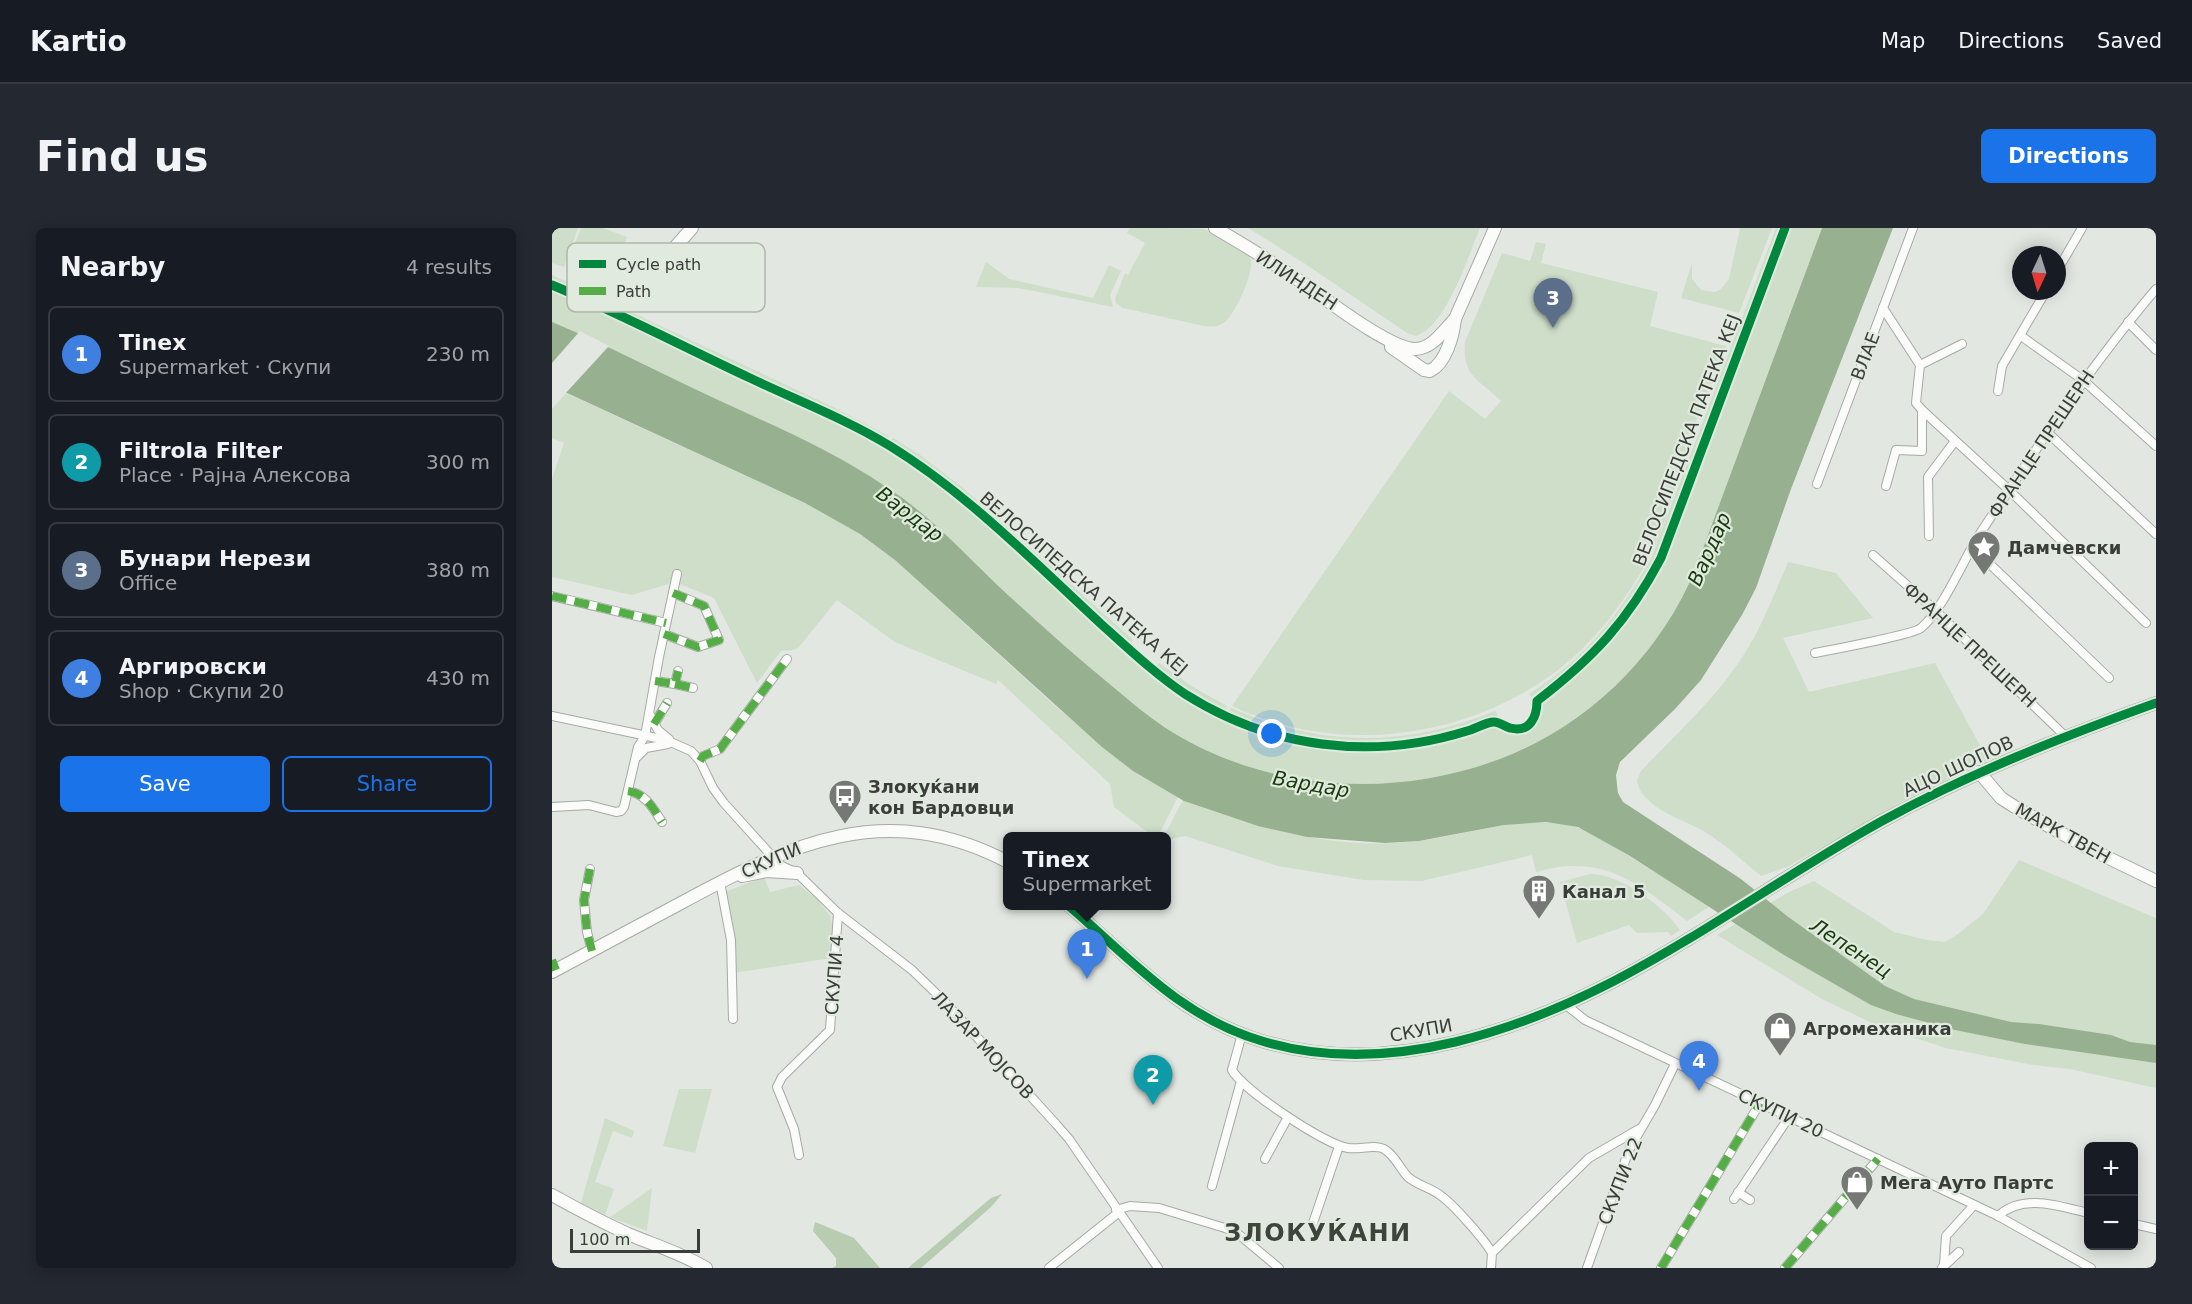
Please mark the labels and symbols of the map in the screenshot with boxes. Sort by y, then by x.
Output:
legend [567,243,765,312]
street label: ИЛИНДЕН [1252,246,1342,314]
north arrow [2012,246,2066,300]
text: Cycle path [616,255,701,274]
pin: 3 [1534,279,1572,328]
text: Path [616,282,651,301]
street label: ВЕЛОСИПЕДСКА ПАТЕКА КЕЈ [1628,311,1744,569]
street label: ВЛАЕ [1846,329,1884,383]
street label: ФРАНЦE ПРЕШЕРН [1984,366,2098,522]
water label: Вардар [872,481,948,547]
street label: ВЕЛОСИПЕДСКА ПАТЕКА КЕЈ [976,487,1192,679]
water label: Вардар [1682,509,1736,589]
place icon: Дамчевски [1966,529,2002,576]
place label: Дамчевски [2007,537,2121,558]
street label: ФРАНЦЕ ПРЕШЕРН [1899,578,2041,712]
your location [1257,719,1286,748]
street label: АЦО ШОПОВ [1899,731,2017,801]
water label: Вардар [1271,765,1351,803]
place label: Злокуќани кон Бардовци [868,776,1014,818]
bus stop icon: Злокуќани кон Бардовци [827,778,863,825]
street label: МАРК ТВЕН [2012,798,2114,868]
street label: СКУПИ [738,838,804,882]
building icon: Канал 5 [1521,873,1557,920]
place label: Канал 5 [1562,881,1645,902]
water label: Лепенец [1805,912,1896,983]
pin: 1 [1068,930,1106,979]
street label: CКУПИ 4 [821,934,847,1016]
street label: ЛАЗАР МОЈСОВ [927,987,1039,1103]
shop icon: Агромеханика [1762,1010,1798,1057]
street label: СКУПИ [1388,1014,1454,1046]
place label: Агромеханика [1803,1018,1952,1039]
pin: 4 [1680,1042,1718,1091]
pin: 2 [1134,1056,1172,1105]
street label: СКУПИ 20 [1735,1084,1827,1142]
street label: СКУПИ 22 [1594,1134,1646,1228]
shop icon: Мега Ауто Партс [1839,1164,1875,1211]
place label: Мега Ауто Партс [1880,1172,2054,1193]
district label: ЗЛОКУЌАНИ [1224,1218,1412,1247]
scale bar [570,1226,700,1254]

